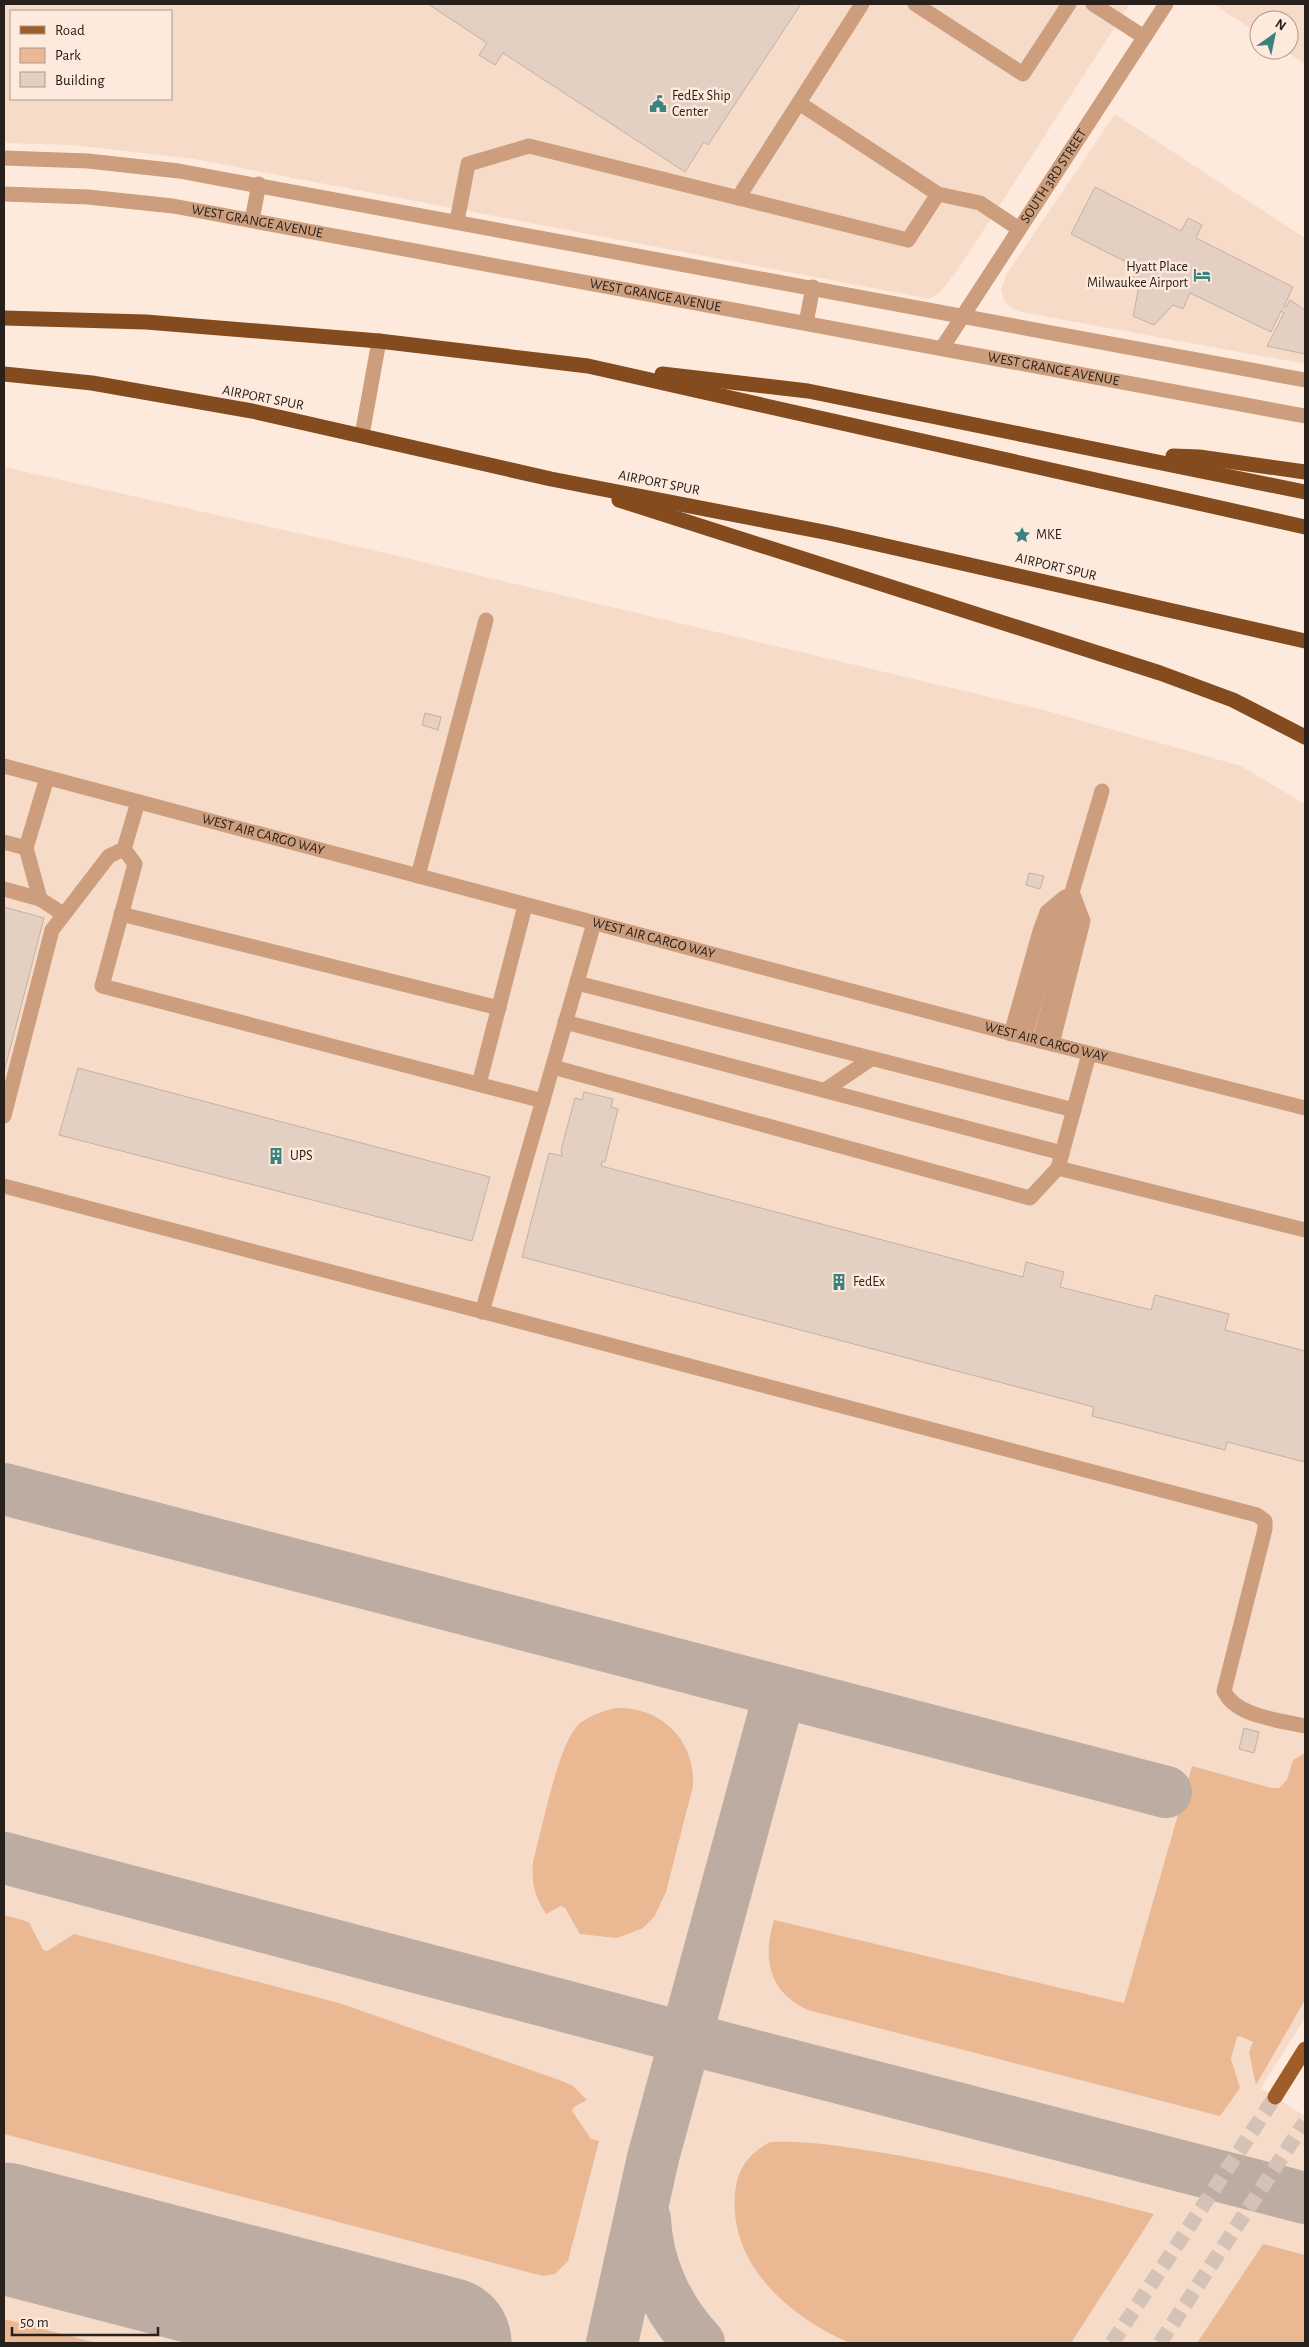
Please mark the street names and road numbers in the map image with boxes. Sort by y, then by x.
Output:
street label: SOUTH 3RD STREET [1018,126,1090,226]
street label: WEST GRANGE AVENUE [190,203,324,241]
street label: WEST GRANGE AVENUE [588,276,722,315]
street label: WEST GRANGE AVENUE [987,350,1121,388]
street label: AIRPORT SPUR [221,383,305,413]
street label: AIRPORT SPUR [617,468,701,498]
street label: AIRPORT SPUR [1014,551,1098,583]
street label: WEST AIR CARGO WAY [200,812,327,858]
street label: WEST AIR CARGO WAY [591,915,717,962]
street label: WEST AIR CARGO WAY [983,1020,1110,1065]

